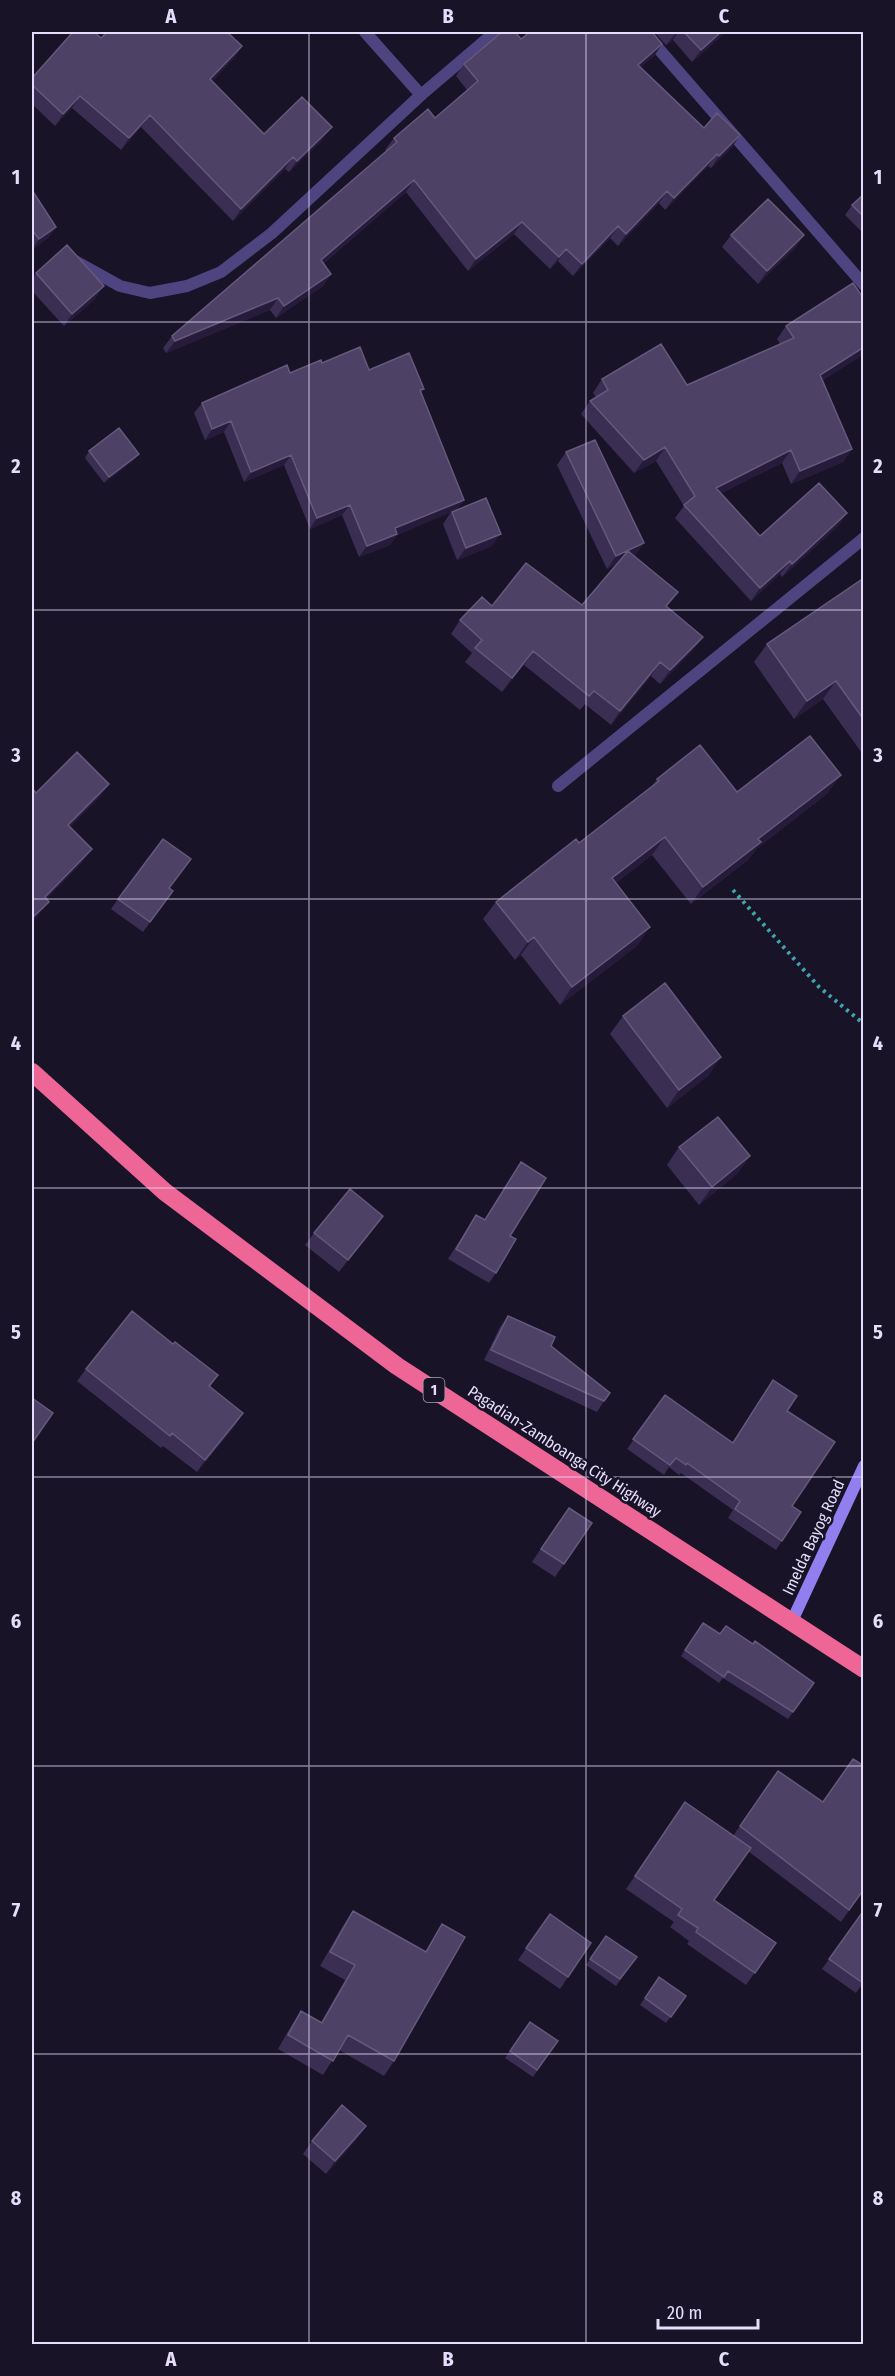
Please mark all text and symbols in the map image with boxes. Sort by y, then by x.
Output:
text: A [165,4,178,28]
text: B [442,4,454,28]
text: C [719,4,730,28]
text: 1 [12,165,20,189]
text: 1 [874,165,882,189]
text: 2 [10,454,21,478]
text: 2 [872,454,883,478]
text: 3 [10,743,21,767]
text: 3 [872,743,883,767]
text: 4 [11,1031,21,1055]
text: 4 [873,1031,883,1055]
text: 5 [11,1320,21,1344]
text: 5 [873,1320,883,1344]
road number: 1 [424,1378,444,1402]
street label: Pagadian-Zamboanga City Highway [464,1382,666,1522]
street label: Imelda Bayog Road [778,1477,848,1598]
text: 6 [11,1609,21,1633]
text: 6 [873,1609,883,1633]
text: 7 [12,1898,21,1922]
text: 7 [874,1898,883,1922]
text: 8 [11,2186,22,2210]
text: 8 [873,2186,884,2210]
scale bar [658,2292,758,2330]
text: 20 m [667,2302,702,2324]
text: A [165,2347,178,2371]
text: B [442,2347,454,2371]
text: C [719,2347,730,2371]

